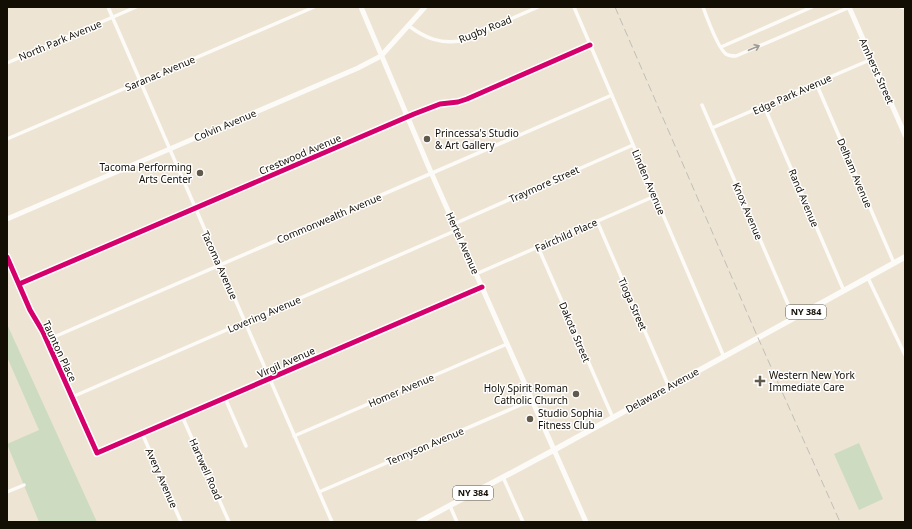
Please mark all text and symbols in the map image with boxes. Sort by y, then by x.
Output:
street label: Rugby Road [456,12,514,46]
street label: North Park Avenue [16,16,104,64]
street label: Amherst Street [856,36,898,106]
one-way arrow [748,44,760,51]
street label: Saranac Avenue [123,52,198,94]
street label: Edge Park Avenue [750,70,834,118]
street label: Colvin Avenue [192,105,259,144]
place label: Princessa's Studio & Art Gallery [435,126,519,152]
street label: Crestwood Avenue [257,130,344,178]
marker: Princessa's Studio & Art Gallery [422,134,432,144]
street label: Delham Avenue [834,136,876,210]
street label: Linden Avenue [629,147,669,217]
place label: Tacoma Performing Arts Center [100,160,192,186]
street label: Traymore Street [507,162,582,206]
street label: Rand Avenue [785,167,823,230]
marker: Tacoma Performing Arts Center [195,168,205,178]
street label: Knox Avenue [730,180,767,242]
street label: Commonwealth Avenue [274,189,384,246]
street label: Hertel Avenue [443,210,483,277]
street label: Fairchild Place [533,215,600,255]
street label: Tacoma Avenue [199,228,242,302]
street label: Tioga Street [615,275,651,333]
street label: Lovering Avenue [225,292,303,336]
street label: Dakota Street [556,300,594,365]
road number: NY 384 [786,305,826,319]
street label: Taunton Place [40,318,80,384]
street label: Virgil Avenue [255,343,317,381]
street label: Delaware Avenue [623,364,702,416]
place label: Western New York Immediate Care [769,368,856,394]
street label: Homer Avenue [366,370,436,410]
marker: Western New York Immediate Care [754,375,766,387]
place label: Holy Spirit Roman Catholic Church [484,381,568,407]
marker: Holy Spirit Roman Catholic Church [571,389,581,399]
place label: Studio Sophia Fitness Club [538,406,603,432]
marker: Studio Sophia Fitness Club [525,414,535,424]
street label: Tennyson Avenue [384,423,466,469]
street label: Hartwell Road [186,436,226,502]
street label: Avery Avenue [143,446,182,510]
road number: NY 384 [453,486,493,500]

